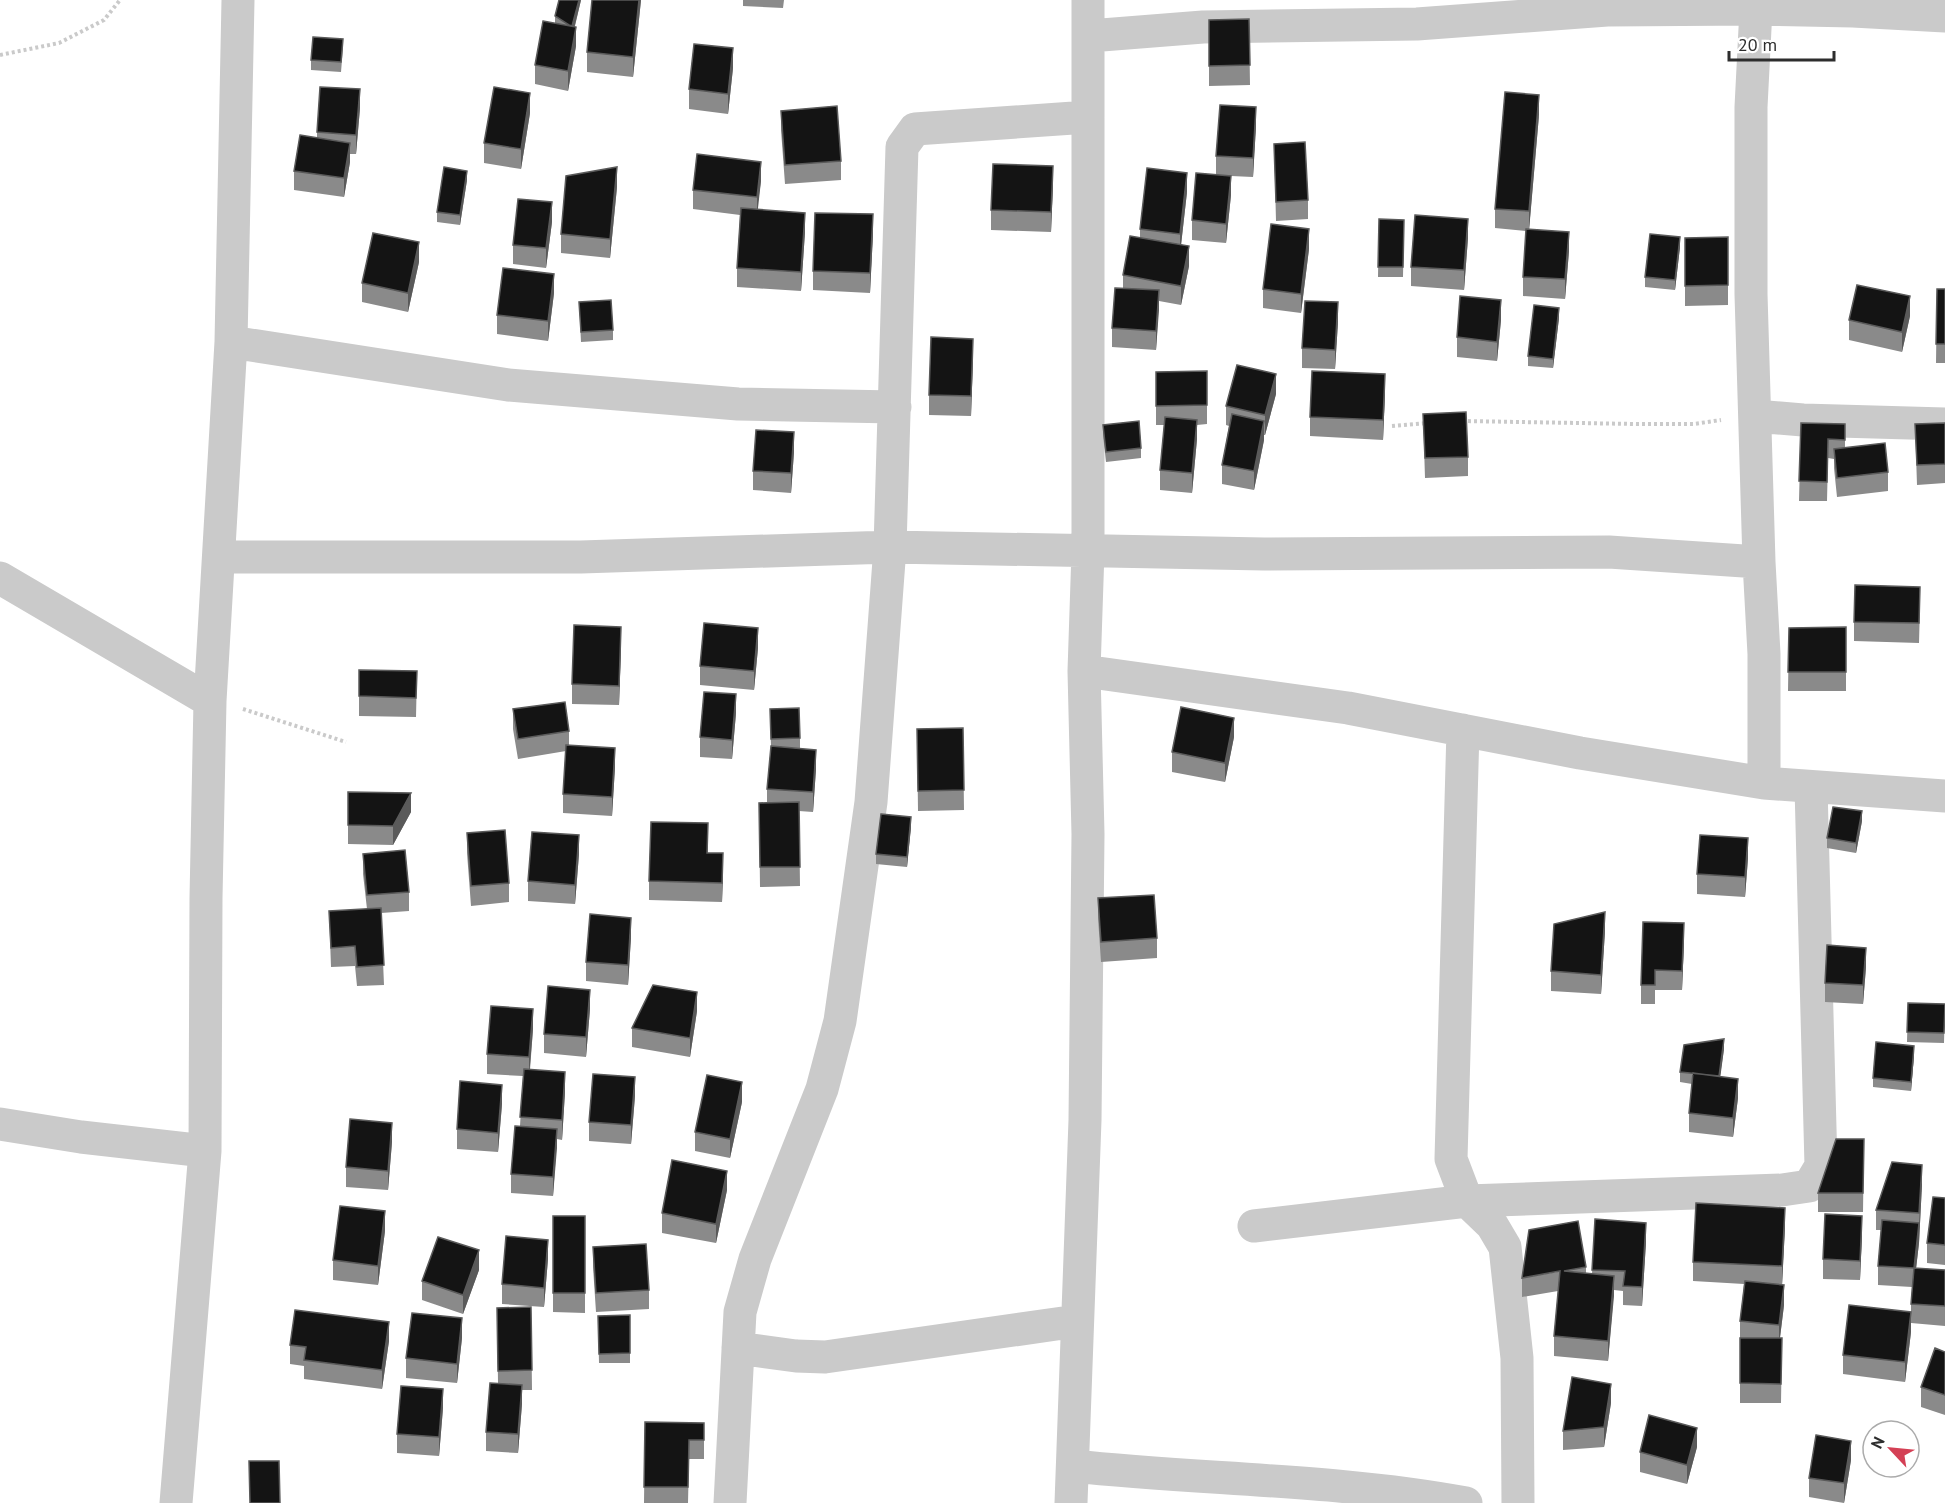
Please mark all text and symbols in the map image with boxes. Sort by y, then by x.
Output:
scale bar [1729,24,1834,62]
text: 20 m [1738,33,1777,56]
north arrow [1861,1419,1921,1479]
text: N [1866,1433,1889,1452]

